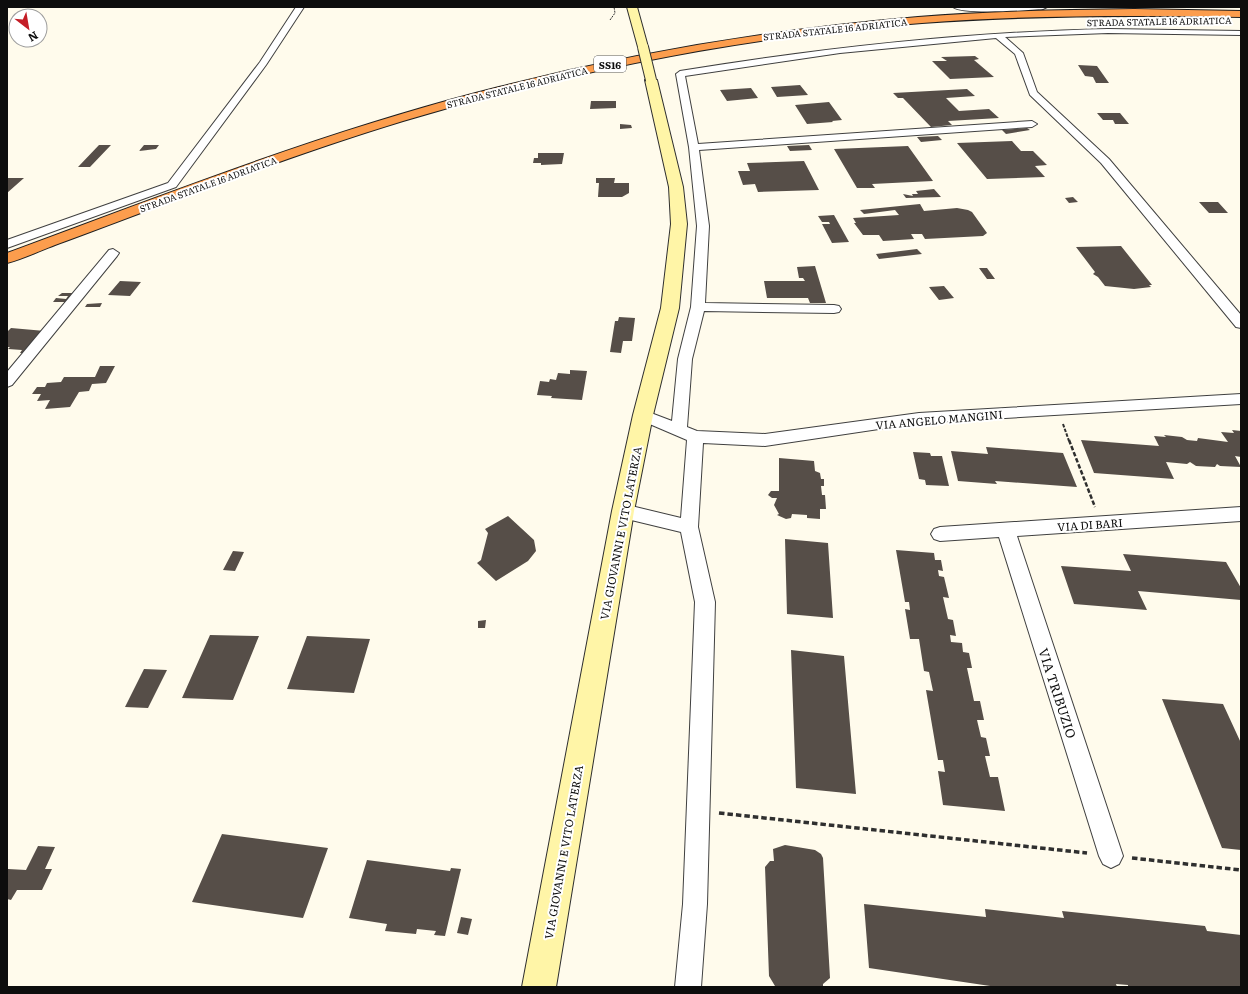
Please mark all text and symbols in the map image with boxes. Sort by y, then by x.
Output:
north arrow [8,8,48,48]
street label: STRADA STATALE 16 ADRIATICA [1086,13,1232,29]
street label: STRADA STATALE 16 ADRIATICA [762,14,908,44]
text: N [26,28,42,47]
road number: SS16 [594,56,626,72]
street label: STRADA STATALE 16 ADRIATICA [445,63,589,111]
street label: STRADA STATALE 16 ADRIATICA [138,153,279,215]
street label: VIA ANGELO MANGINI [875,405,1003,433]
street label: VIA GIOVANNI E VITO LATERZA [595,445,645,621]
street label: VIA DI BARI [1057,514,1123,534]
street label: VIA TRIBUZIO [1034,645,1082,741]
street label: VIA GIOVANNI E VITO LATERZA [540,764,586,940]

